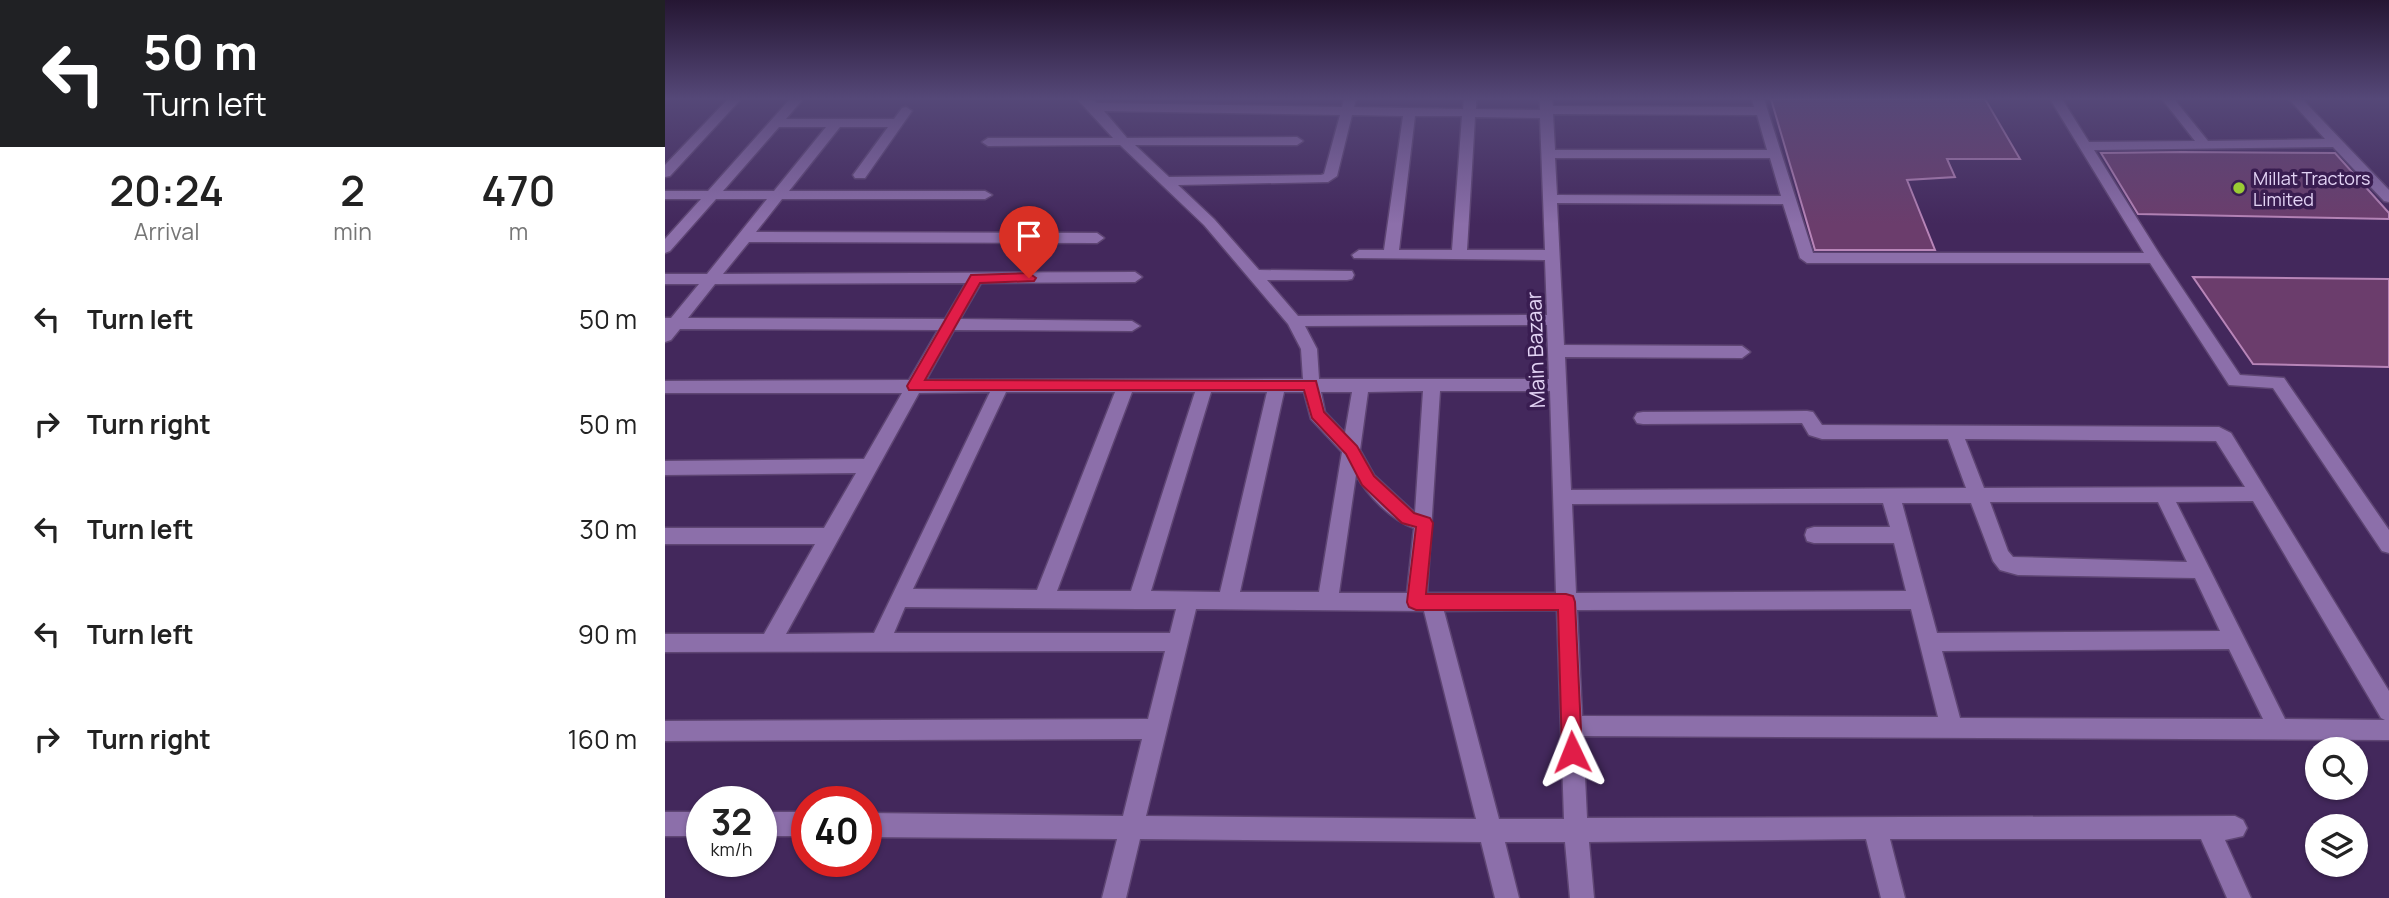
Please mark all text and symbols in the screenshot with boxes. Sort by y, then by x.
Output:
text: 50 m [143,18,258,85]
icon: left [28,28,119,119]
text: Turn left [143,82,267,126]
text: 20:24 [109,161,224,219]
text: 2 [340,161,365,219]
text: 470 [481,161,556,219]
place label: Millat Tractors Limited [2253,166,2371,211]
marker: Millat Tractors Limited [2231,180,2247,196]
pin [999,206,1059,278]
text: Arrival [134,215,200,247]
text: min [333,215,372,247]
text: m [509,215,528,247]
icon: arrive [1010,217,1048,255]
street label: Main Bazaar [1519,291,1551,409]
icon: left [28,300,66,338]
text: Turn left [87,301,194,337]
text: 50 m [579,301,637,337]
icon: right [28,405,66,443]
text: Turn right [87,406,211,442]
text: 50 m [579,406,637,442]
icon: left [28,510,66,548]
text: Turn left [87,511,194,547]
text: 30 m [580,511,637,547]
icon: left [28,615,66,653]
text: Turn left [87,616,194,652]
text: 90 m [578,616,637,652]
position arrow [1535,715,1609,789]
icon: right [28,720,66,758]
text: Turn right [87,721,211,757]
text: 160 m [568,721,637,757]
map controls [2305,737,2368,877]
button: search [2305,737,2368,800]
speed limit sign: 40 [791,786,882,877]
text: 32 [711,798,752,846]
button: layers [2305,814,2368,877]
text: km/h [711,837,752,861]

